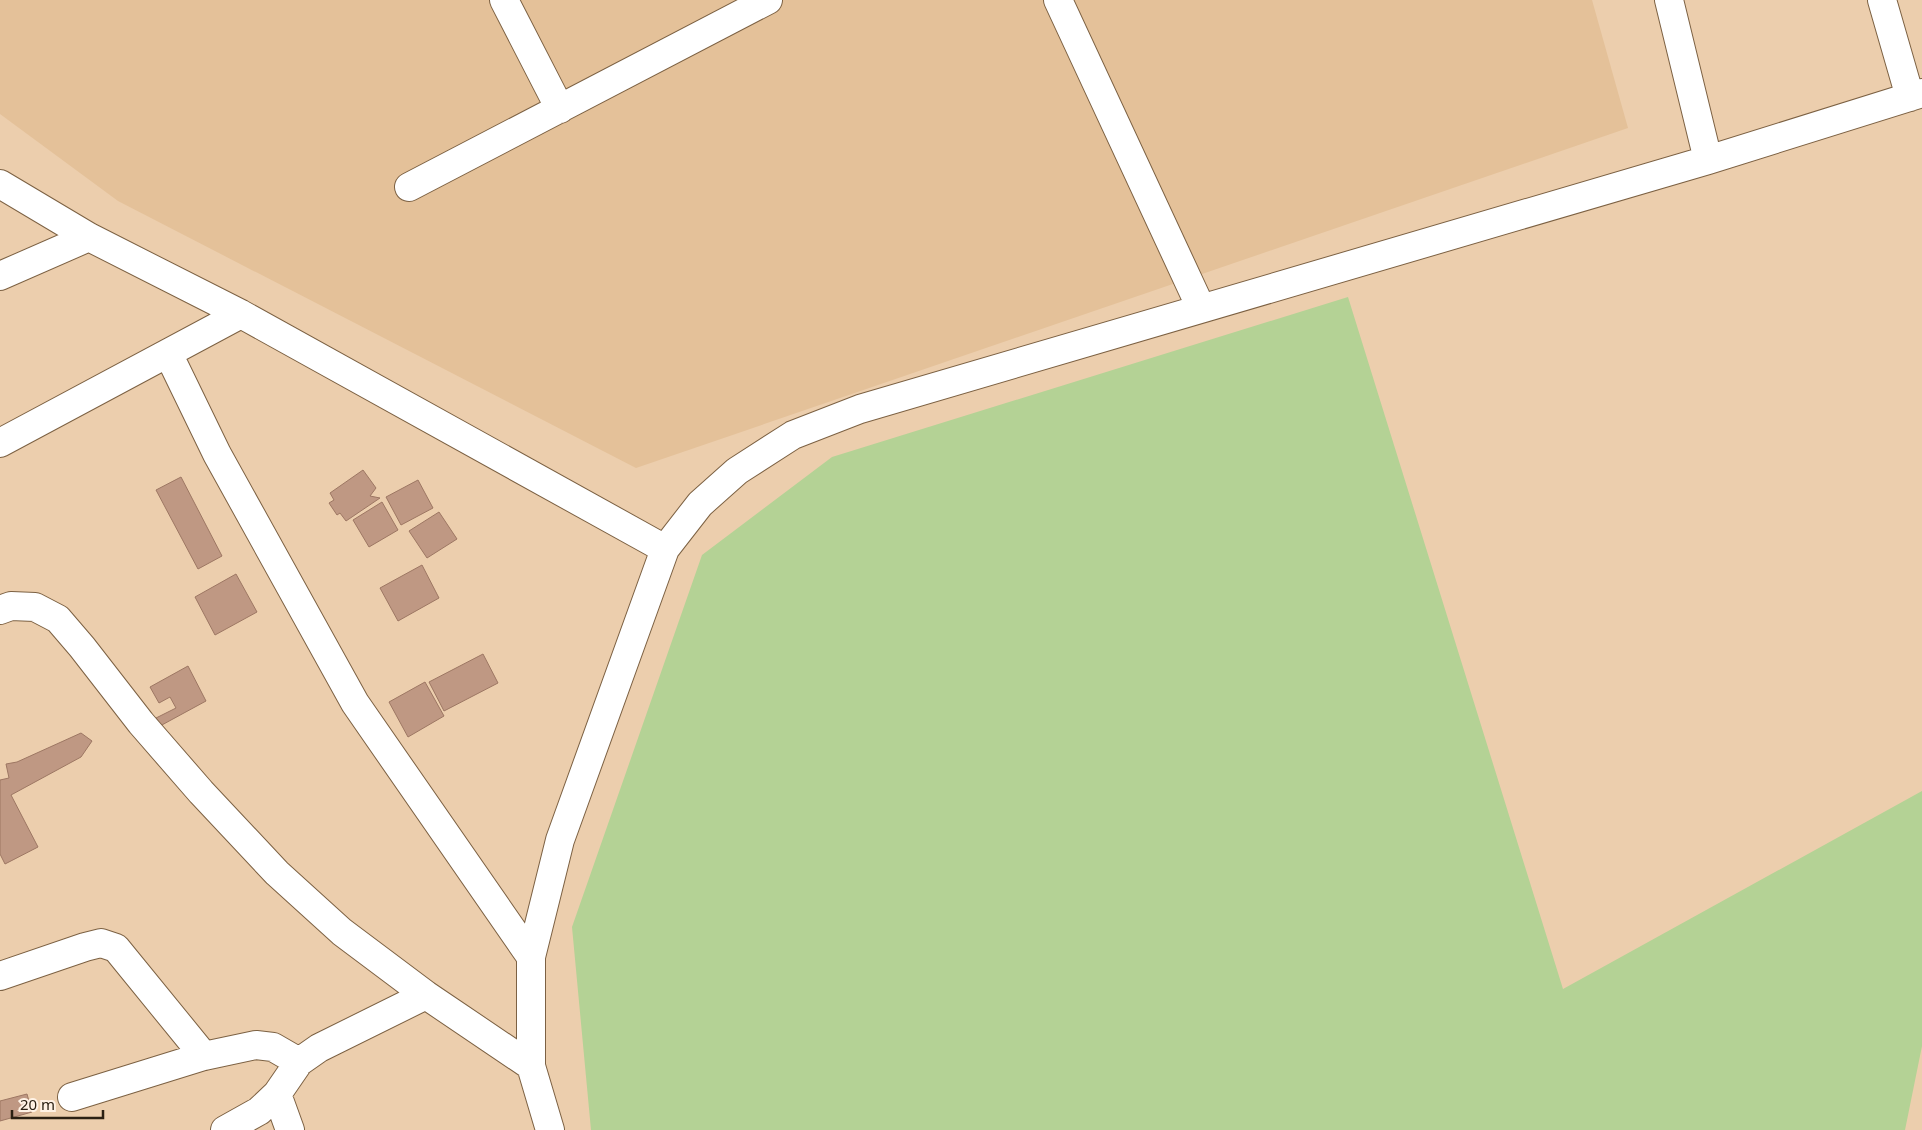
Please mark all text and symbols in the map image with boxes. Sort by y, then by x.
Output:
scale bar [12,1088,104,1120]
text: 20 m [20,1094,55,1114]

